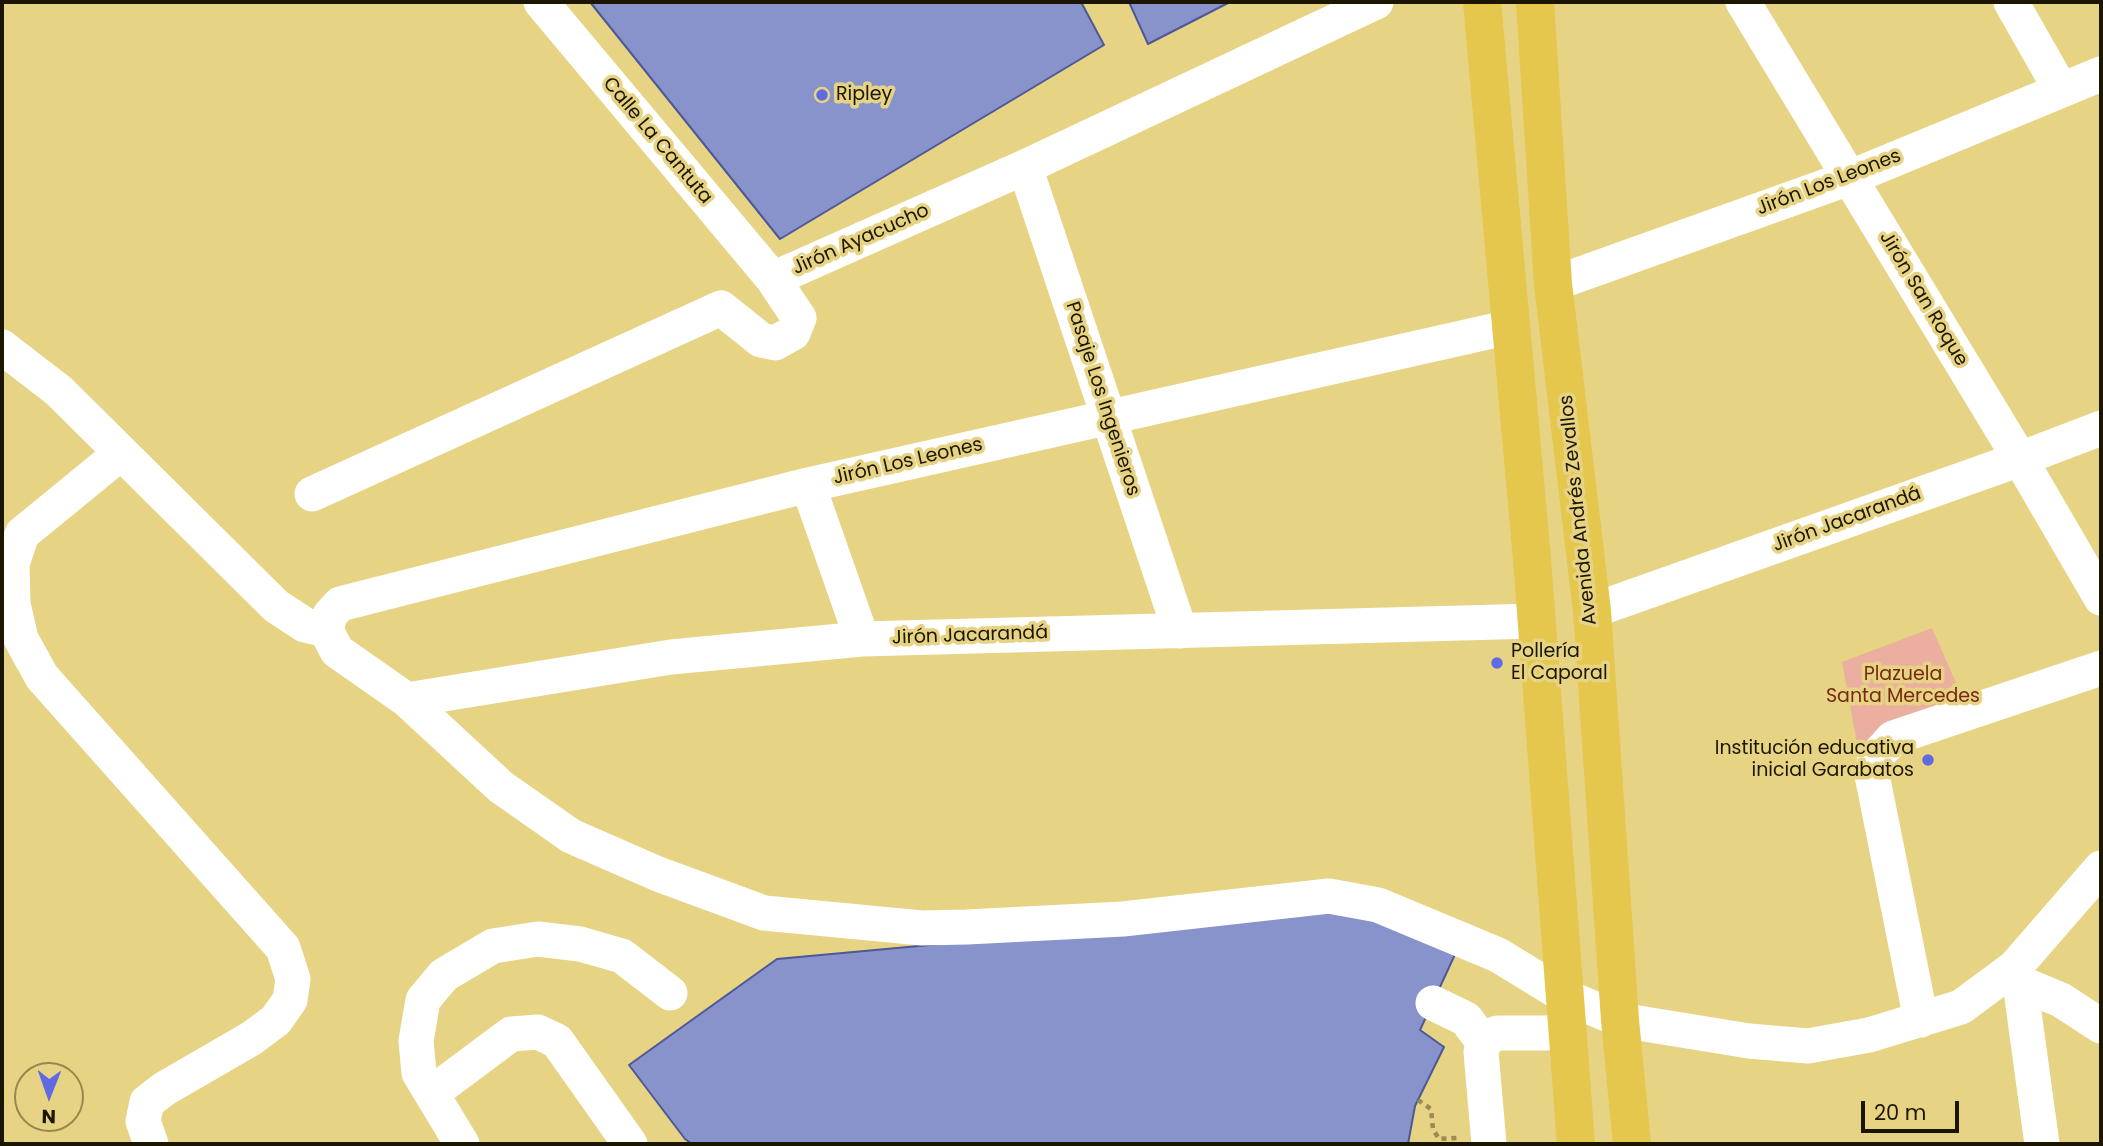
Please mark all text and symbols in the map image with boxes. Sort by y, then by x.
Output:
street label: Calle La Cantuta [597,73,717,209]
place label: Ripley [836,84,892,106]
marker: Ripley [814,87,830,103]
street label: Jirón Los Leones [1754,145,1904,221]
street label: Jirón Ayacucho [789,200,933,280]
street label: Jirón San Roque [1874,228,1972,370]
street label: Pasaje Los Ingenieros [1060,299,1144,499]
street label: Avenida Andrés Zevallos [1556,394,1602,626]
street label: Jirón Los Leones [831,434,985,490]
street label: Jirón Jacarandá [1770,483,1924,557]
street label: Jirón Jacarandá [892,622,1048,650]
place label: Pollería El Caporal [1511,641,1608,685]
marker: Pollería El Caporal [1489,655,1505,671]
park label: Plazuela Santa Mercedes [1826,664,1980,708]
place label: Institución educativa inicial Garabatos [1715,738,1914,782]
marker: Institución educativa inicial Garabatos [1920,752,1936,768]
north arrow [14,1062,84,1132]
scale bar [1865,1086,1963,1130]
text: 20 m [1874,1098,1927,1127]
text: N [41,1103,56,1130]

